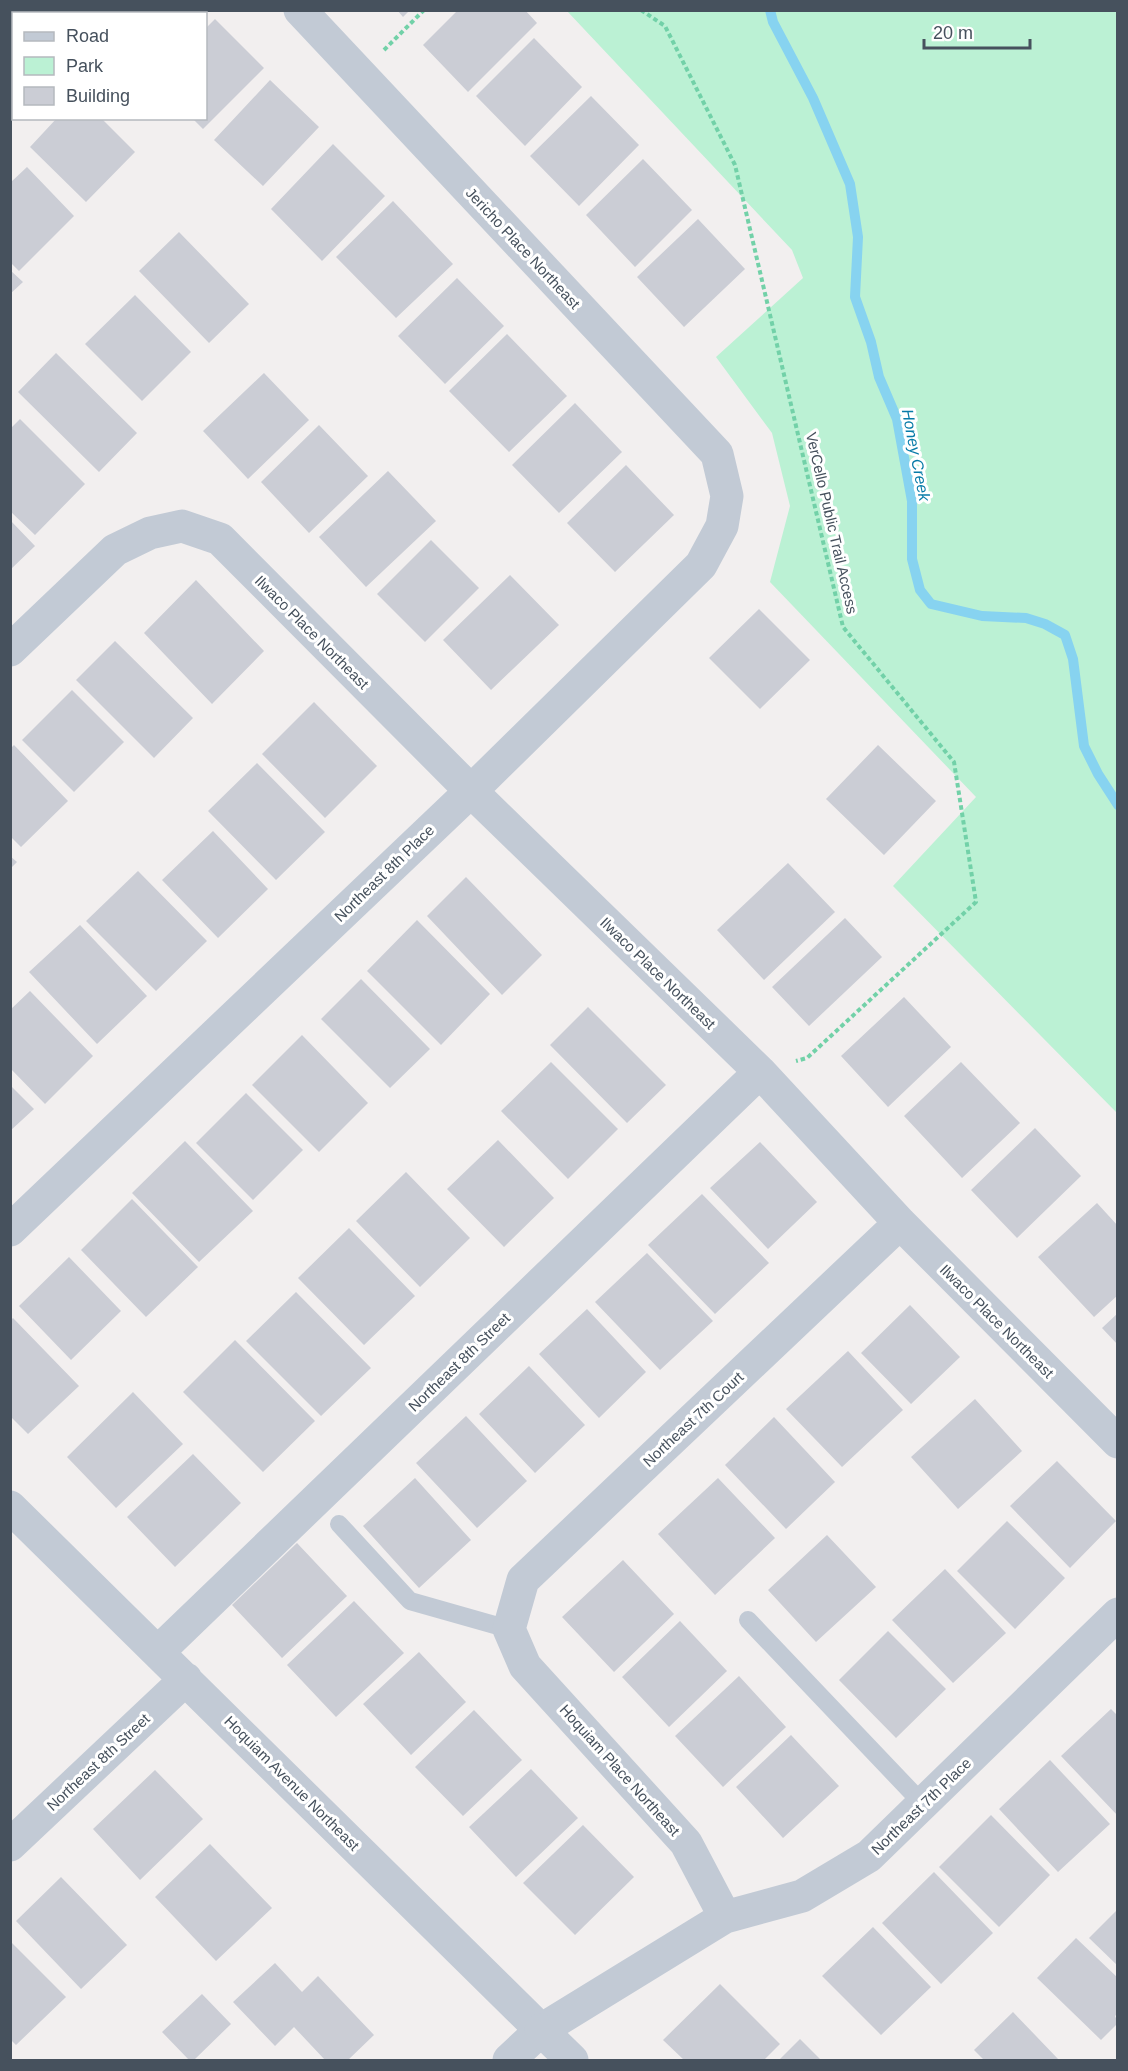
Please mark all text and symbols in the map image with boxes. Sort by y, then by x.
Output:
legend [12,12,207,120]
scale bar [924,12,1030,50]
text: 20 m [933,23,973,43]
text: Road [66,26,109,46]
text: Park [66,56,104,76]
text: Building [66,86,130,106]
street label: Jericho Place Northeast [462,184,584,313]
water label: Honey Creek [899,408,933,503]
street label: VerCello Public Trail Access [803,431,861,615]
street label: Ilwaco Place Northeast [252,572,373,693]
street label: Northeast 8th Place [331,821,437,925]
street label: Ilwaco Place Northeast [597,914,720,1033]
street label: Ilwaco Place Northeast [937,1261,1058,1382]
street label: Northeast 8th Street [405,1309,514,1415]
street label: Northeast 7th Court [639,1368,747,1470]
street label: Hoquiam Place Northeast [556,1701,684,1840]
street label: Northeast 8th Street [43,1709,153,1814]
street label: Hoquiam Avenue Northeast [221,1712,363,1854]
street label: Northeast 7th Place [868,1754,974,1858]

